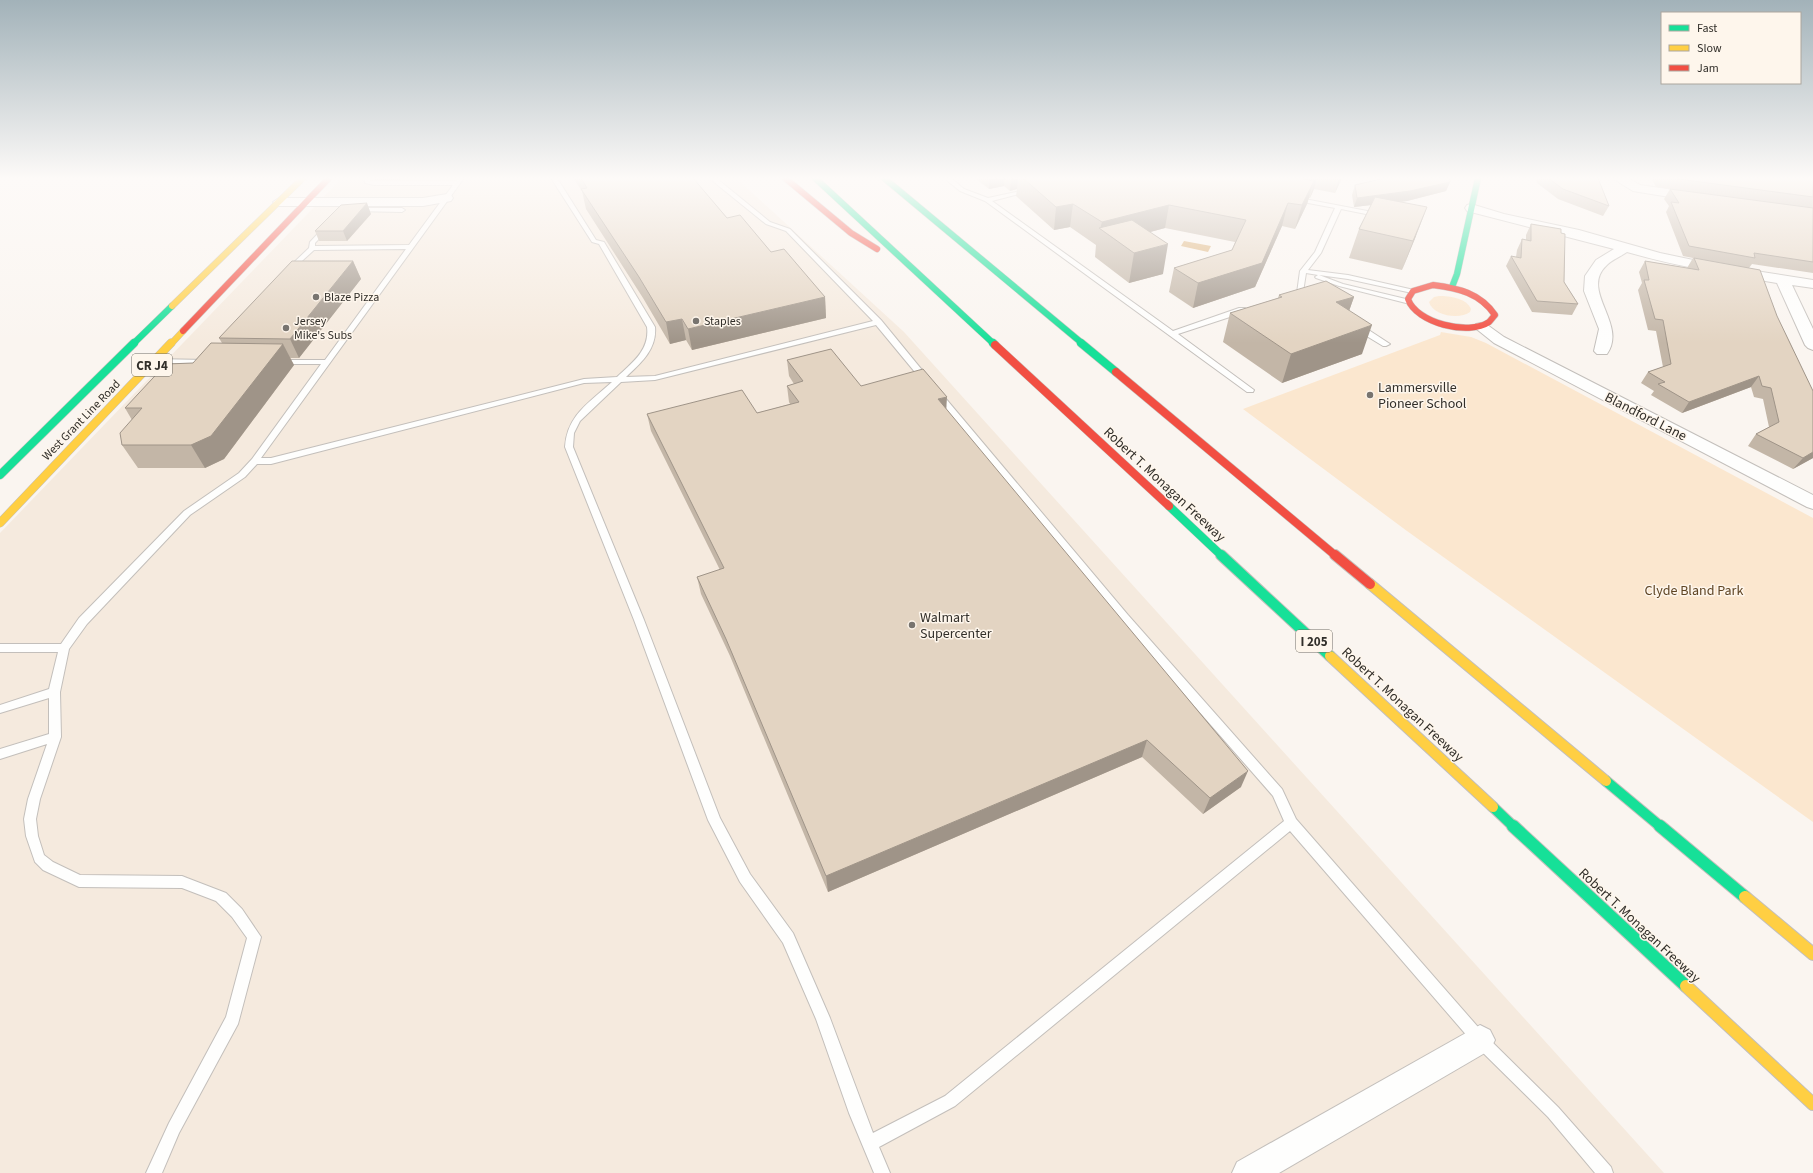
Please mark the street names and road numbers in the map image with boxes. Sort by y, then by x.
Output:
road number: CR J4 [132,354,172,376]
street label: West Grant Line Road [38,376,124,465]
street label: Blandford Lane [1601,388,1690,446]
street label: Robert T. Monagan Freeway [1099,423,1230,547]
road number: I 205 [1296,630,1332,652]
street label: Robert T. Monagan Freeway [1337,643,1468,767]
street label: Robert T. Monagan Freeway [1574,864,1705,988]

